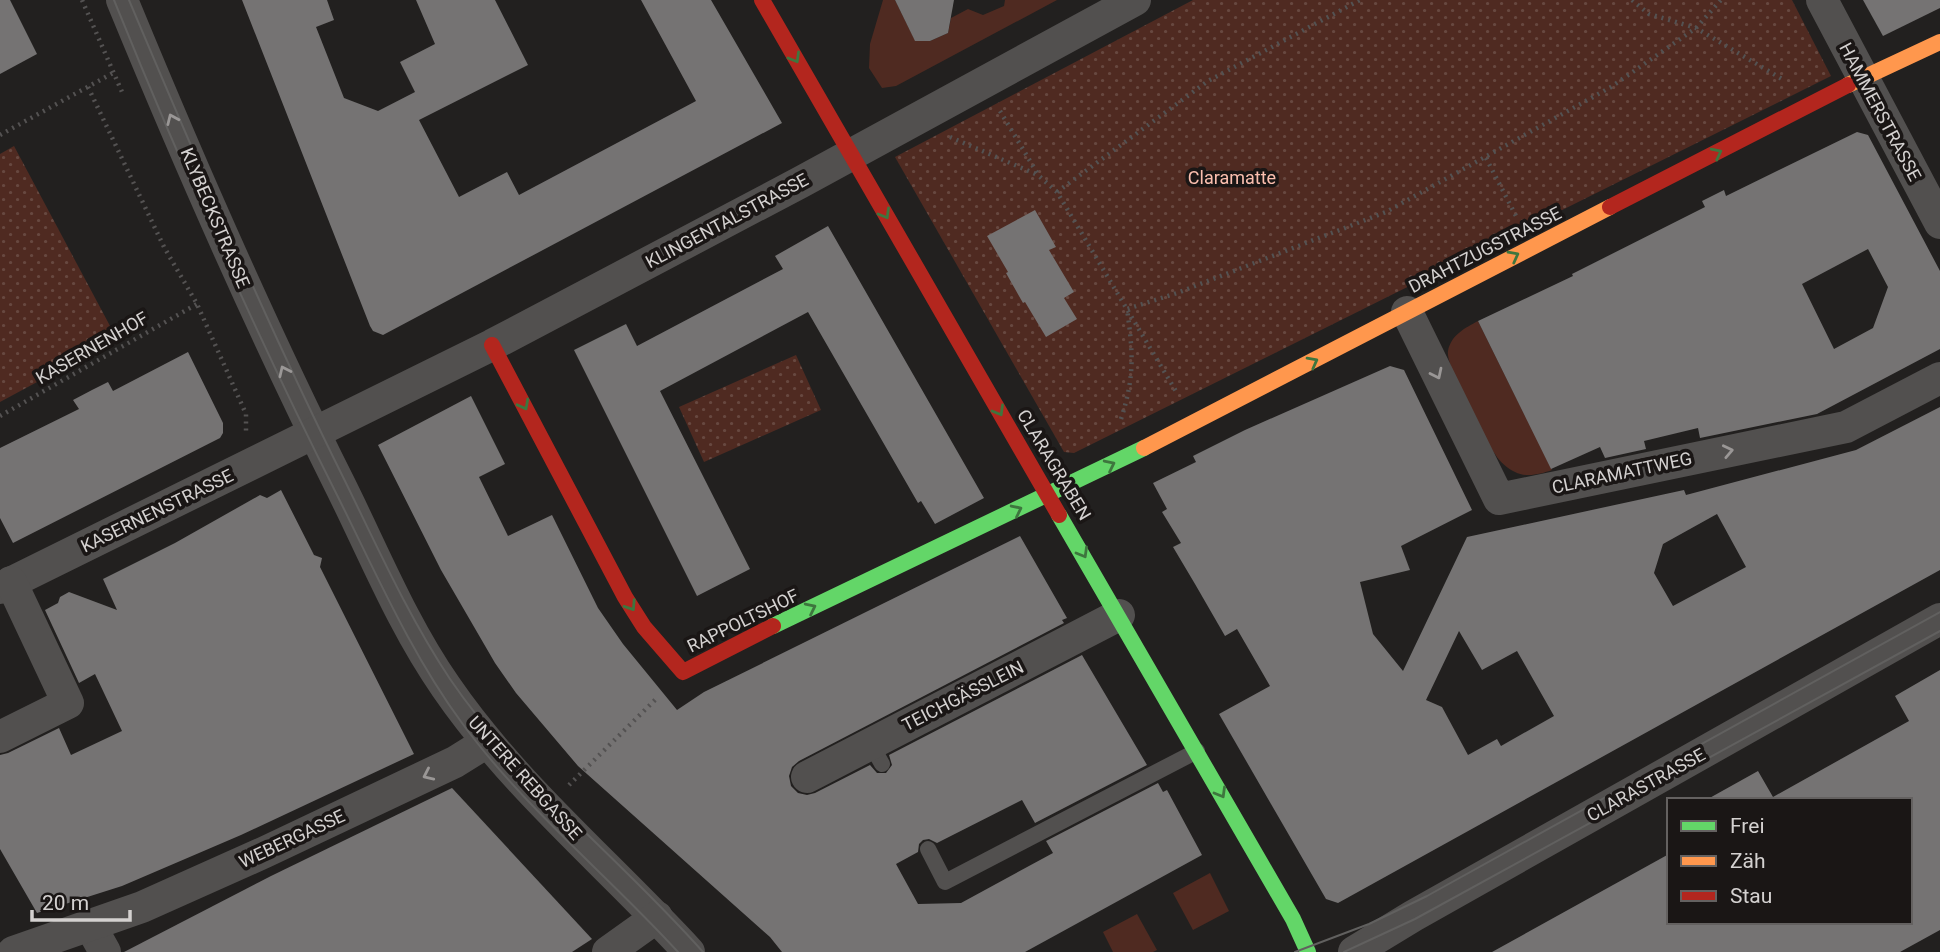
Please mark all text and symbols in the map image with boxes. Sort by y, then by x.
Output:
street label: HAMMERSTRASSE [1835,39,1926,184]
one-way arrow [787,50,800,63]
one-way arrow [166,114,180,126]
street label: KLYBECKSTRASSE [176,145,254,291]
one-way arrow [1710,148,1722,162]
park label: Claramatte [1188,167,1276,188]
street label: KLINGENTALSTRASSE [642,169,812,272]
street label: DRAHTZUGSTRASSE [1405,202,1565,297]
one-way arrow [877,207,890,220]
one-way arrow [1507,251,1519,265]
street label: KASERNENHOF [32,307,152,388]
one-way arrow [1305,357,1318,370]
one-way arrow [278,366,292,379]
one-way arrow [1428,367,1442,379]
one-way arrow [516,398,529,411]
one-way arrow [991,403,1004,416]
street label: CLARAGRABEN [1013,406,1096,524]
one-way arrow [1722,445,1734,460]
street label: CLARAMATTWEG [1550,447,1694,498]
one-way arrow [1103,459,1115,473]
street label: KASERNENSTRASSE [77,465,236,557]
one-way arrow [1009,504,1022,518]
one-way arrow [1075,546,1088,559]
street label: RAPPOLTSHOF [683,584,802,657]
one-way arrow [623,598,635,611]
one-way arrow [804,603,816,617]
street label: TEICHGÄSSLEIN [899,656,1027,735]
street label: UNTERE REBGASSE [464,711,586,844]
street label: CLARASTRASSE [1583,743,1709,826]
one-way arrow [423,767,435,781]
one-way arrow [1213,786,1226,798]
legend [1667,798,1912,924]
street label: WEBERGASSE [236,805,348,872]
text: Frei [1730,814,1765,838]
text: Zäh [1730,849,1766,873]
scale bar [32,878,130,922]
text: Stau [1730,884,1772,908]
text: 20 m [42,891,89,915]

